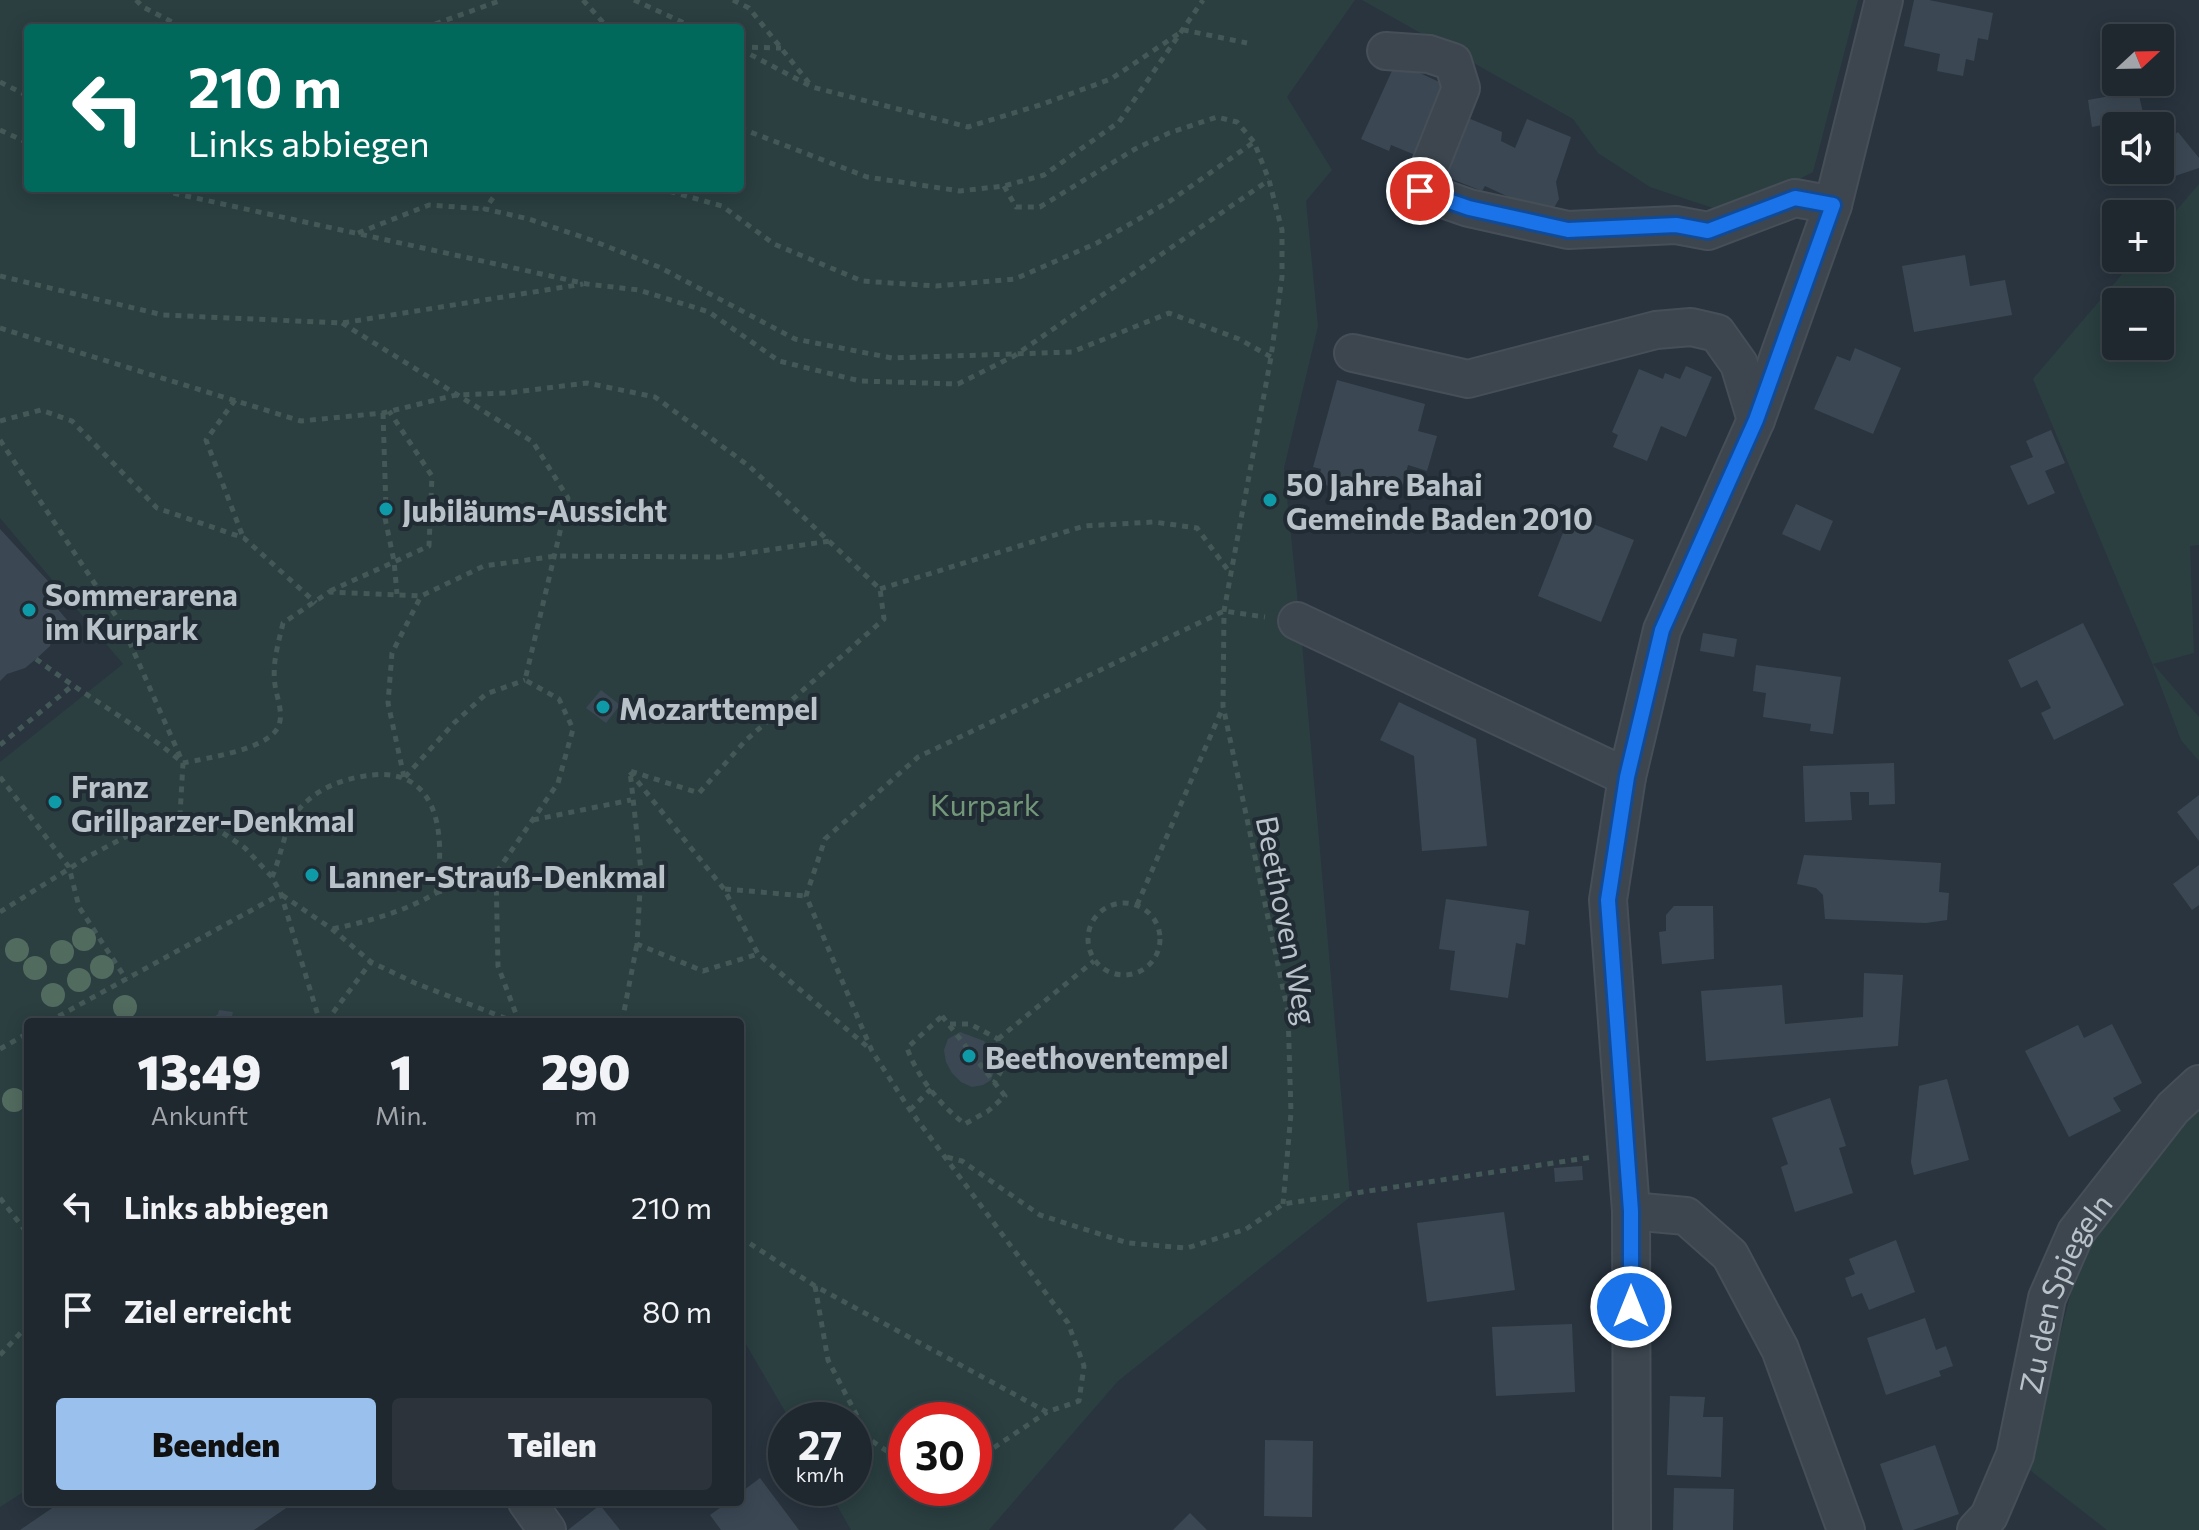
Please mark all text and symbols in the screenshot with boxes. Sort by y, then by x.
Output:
north arrow [2102,24,2174,96]
map controls [2102,24,2174,360]
text: 210 m [188,51,342,120]
icon: left [56,56,160,160]
button: sound [2102,112,2174,184]
text: Links abbiegen [188,120,430,164]
pin [1386,157,1454,225]
icon: arrive [1398,169,1442,213]
button: + [2102,200,2174,272]
button: − [2102,288,2174,360]
place label: 50 Jahre Bahai Gemeinde Baden 2010 [1286,465,1593,536]
place label: Jubiläums-Aussicht [402,491,667,528]
marker: 50 Jahre Bahai Gemeinde Baden 2010 [1261,491,1279,509]
marker: Jubiläums-Aussicht [377,500,395,518]
place label: Sommerarena im Kurpark [45,575,238,646]
marker: Sommerarena im Kurpark [20,601,38,619]
place label: Mozarttempel [619,689,818,726]
marker: Mozarttempel [594,698,612,716]
place label: Franz Grillparzer-Denkmal [71,767,355,838]
park label: Kurpark [930,785,1040,822]
marker: Franz Grillparzer-Denkmal [46,793,64,811]
street label: Beethoven Weg [1250,812,1326,1028]
place label: Lanner-Strauß-Denkmal [328,857,666,894]
marker: Lanner-Strauß-Denkmal [303,866,321,884]
place label: Beethoventempel [985,1038,1229,1075]
text: 13:49 [138,1041,261,1100]
text: 1 [390,1041,412,1100]
text: 290 [541,1041,630,1100]
marker: Beethoventempel [960,1047,978,1065]
text: Ankunft [151,1099,248,1130]
text: Min. [375,1099,428,1130]
text: m [574,1099,597,1130]
icon: left [56,1184,100,1228]
street label: Zu den Spiegeln [2010,1185,2119,1397]
text: Links abbiegen [124,1188,329,1225]
text: 210 m [631,1188,712,1225]
position arrow [1589,1265,1673,1349]
icon: arrive [56,1288,100,1332]
text: Ziel erreicht [124,1292,292,1329]
text: 80 m [642,1292,712,1329]
button: Beenden [56,1398,376,1490]
button: Teilen [392,1398,712,1490]
speed limit sign: 30 [888,1402,992,1506]
text: 27 [798,1419,842,1468]
text: km/h [796,1462,844,1486]

